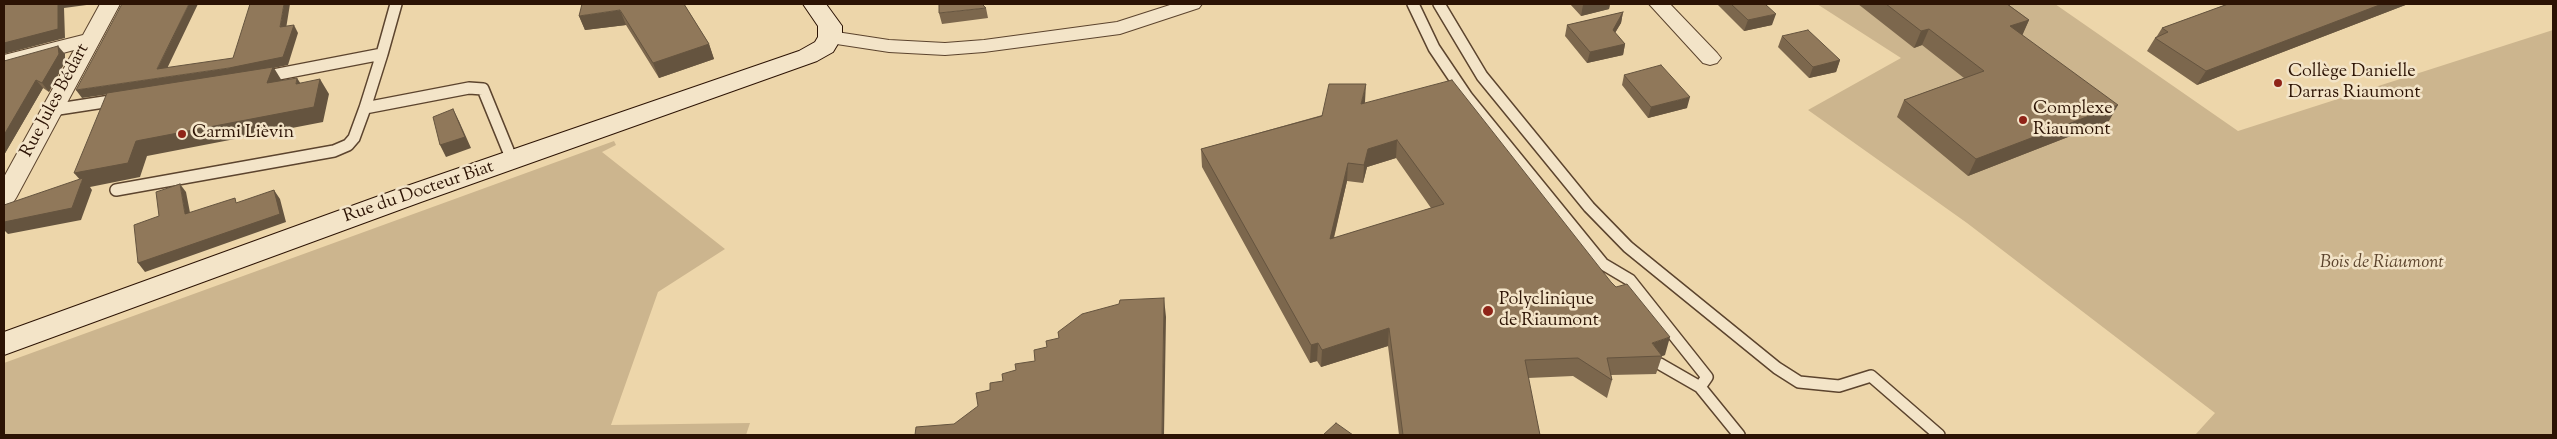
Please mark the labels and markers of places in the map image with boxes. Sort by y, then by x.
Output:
place label: Collège Danielle Darras Riaumont [2288,62,2421,104]
marker: Collège Danielle Darras Riaumont [2272,77,2284,89]
place label: Complexe Riaumont [2033,99,2113,142]
marker: Complexe Riaumont [2017,114,2029,126]
place label: Carmi Lièvin [192,123,294,145]
marker: Carmi Lièvin [176,128,188,140]
place label: Polyclinique de Riaumont [1499,290,1599,332]
marker: Polyclinique de Riaumont [1481,304,1495,318]

